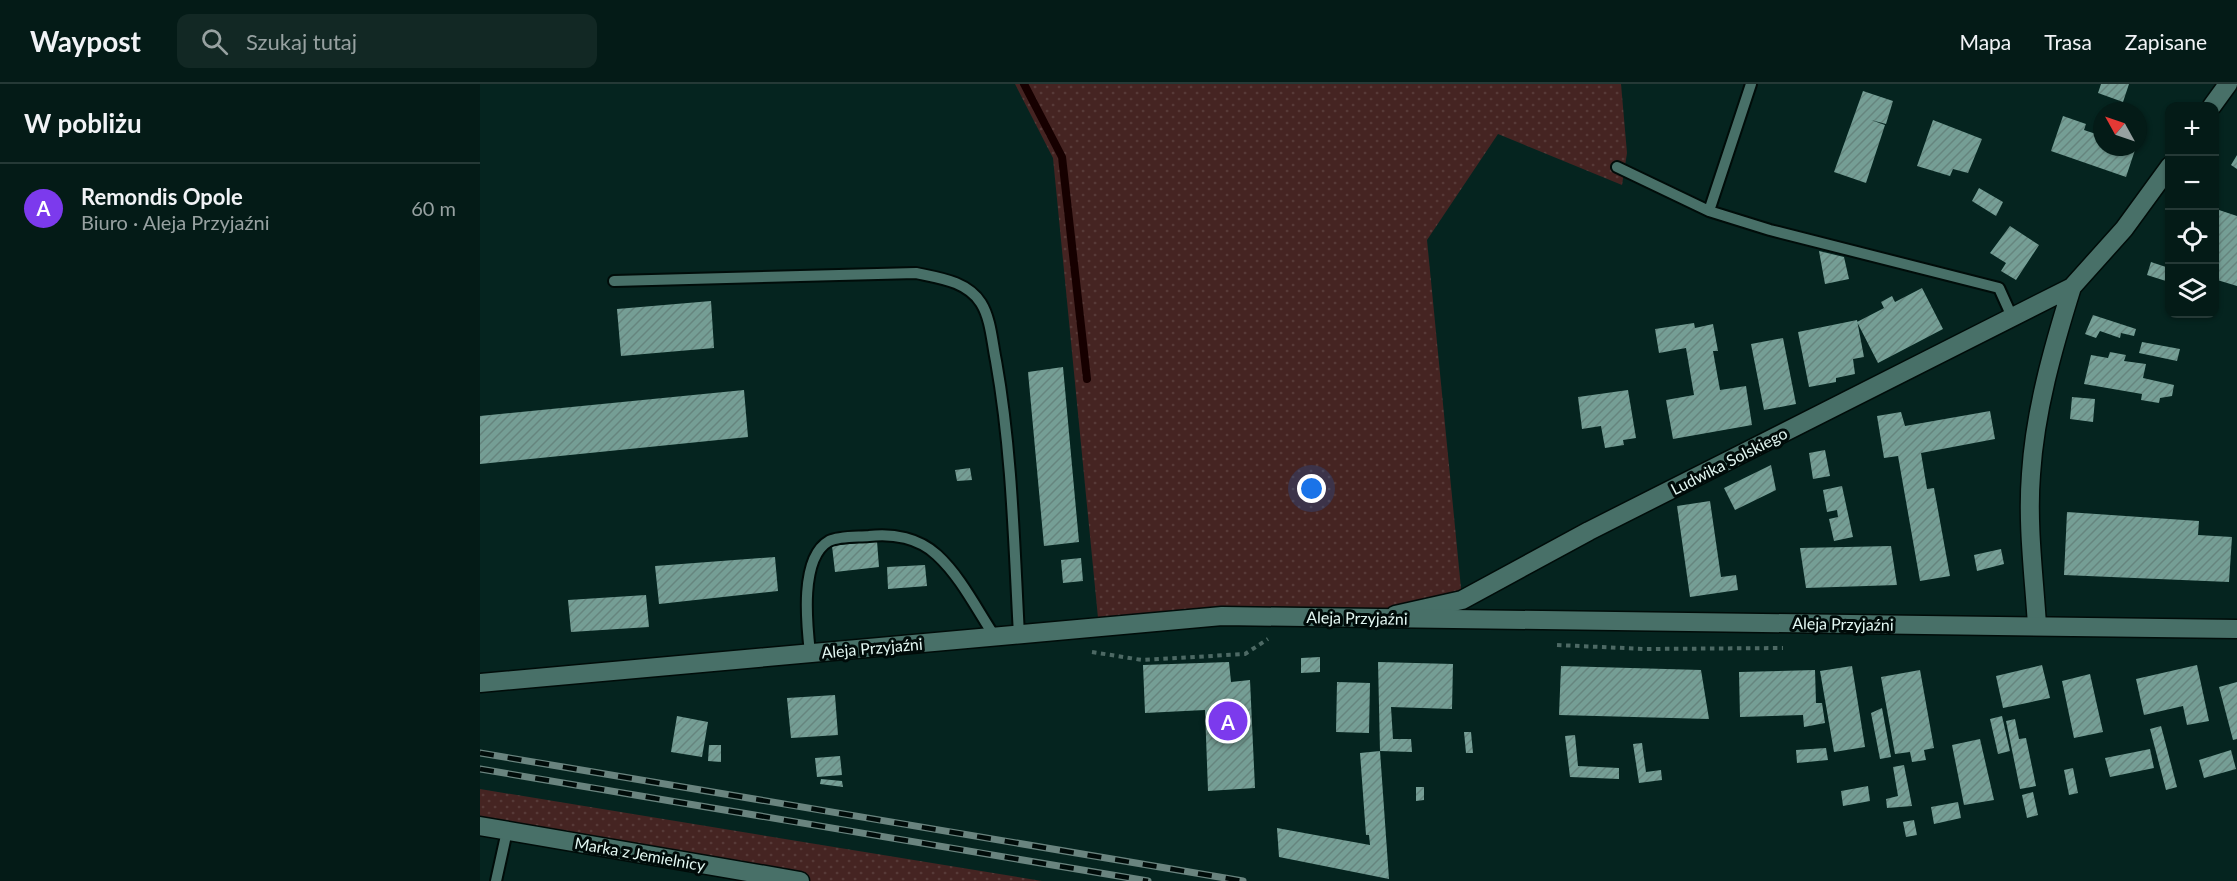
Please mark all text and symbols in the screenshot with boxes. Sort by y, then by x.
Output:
search box [177,14,597,68]
text: Waypost [30,24,141,58]
icon: search [198,25,231,58]
text: Szukaj tutaj [246,28,357,55]
text: Mapa [1959,29,2011,54]
text: Trasa [2044,29,2092,54]
text: Zapisane [2125,29,2207,54]
north arrow [2093,102,2147,156]
map controls [2165,102,2219,318]
button: + [2165,102,2219,156]
text: W pobliżu [24,107,142,139]
button: − [2165,156,2219,210]
text: Remondis Opole [81,183,243,210]
text: A [37,196,50,220]
text: 60 m [411,196,456,220]
text: Biuro · Aleja Przyjaźni [81,210,270,234]
button: locate [2165,210,2219,264]
button: layers [2165,264,2219,318]
street label: Ludwika Solskiego [1667,423,1790,498]
your location [1297,474,1326,503]
street label: Aleja Przyjaźni [1306,607,1408,628]
street label: Aleja Przyjaźni [1792,613,1894,634]
street label: Aleja Przyjaźni [821,634,923,661]
pin: A [1208,698,1248,744]
street label: Marka z Jemielnicy [573,833,708,874]

